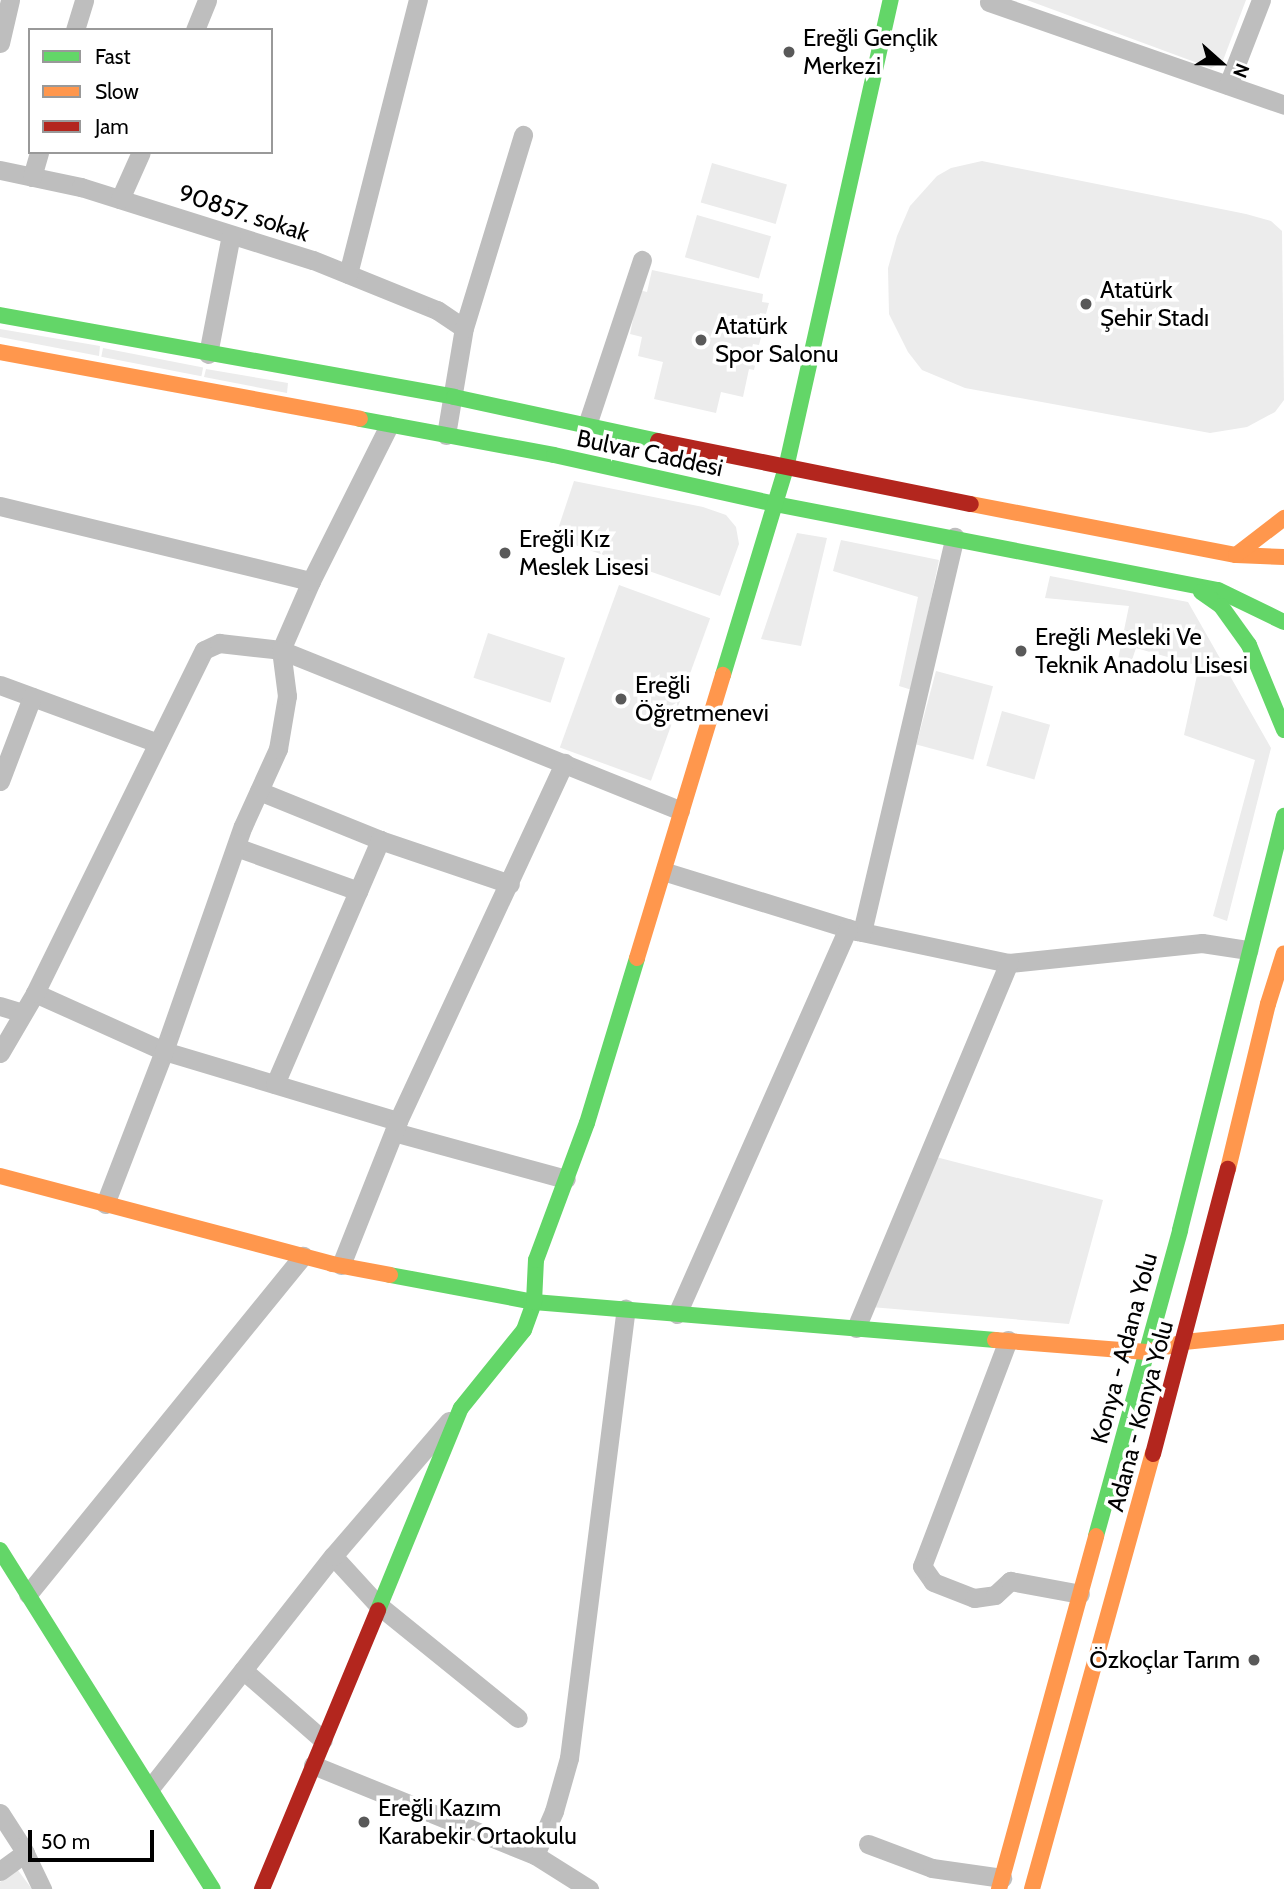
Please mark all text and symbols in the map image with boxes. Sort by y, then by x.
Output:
place label: Ereğli Gençlik Merkezi [803,24,938,80]
legend [28,28,273,154]
north arrow [1186,28,1256,98]
text: Fast [95,44,131,69]
marker: Ereğli Gençlik Merkezi [781,44,797,60]
text: N [1228,60,1254,81]
text: Slow [95,79,139,104]
text: Jam [95,114,129,139]
street label: 90857. sokak [175,178,313,248]
place label: Atatürk Şehir Stadı [1100,276,1209,332]
marker: Atatürk Şehir Stadı [1078,296,1094,312]
place label: Atatürk Spor Salonu [715,312,839,368]
marker: Atatürk Spor Salonu [693,332,709,348]
street label: Bulvar Caddesi [574,423,726,483]
place label: Ereğli Kız Meslek Lisesi [519,525,649,581]
marker: Ereğli Kız Meslek Lisesi [497,545,513,561]
place label: Ereğli Mesleki Ve Teknik Anadolu Lisesi [1035,623,1248,679]
marker: Ereğli Mesleki Ve Teknik Anadolu Lisesi [1013,643,1029,659]
place label: Ereğli Öğretmenevi [635,671,769,727]
marker: Ereğli Öğretmenevi [613,691,629,707]
street label: Konya - Adana Yolu [1085,1250,1163,1446]
street label: Adana - Konya Yolu [1101,1318,1179,1514]
place label: Özkoçlar Tarım [1089,1646,1240,1674]
marker: Özkoçlar Tarım [1246,1652,1262,1668]
place label: Ereğli Kazım Karabekir Ortaokulu [378,1794,577,1850]
marker: Ereğli Kazım Karabekir Ortaokulu [356,1814,372,1830]
scale bar [32,1815,158,1859]
text: 50 m [41,1829,90,1854]

